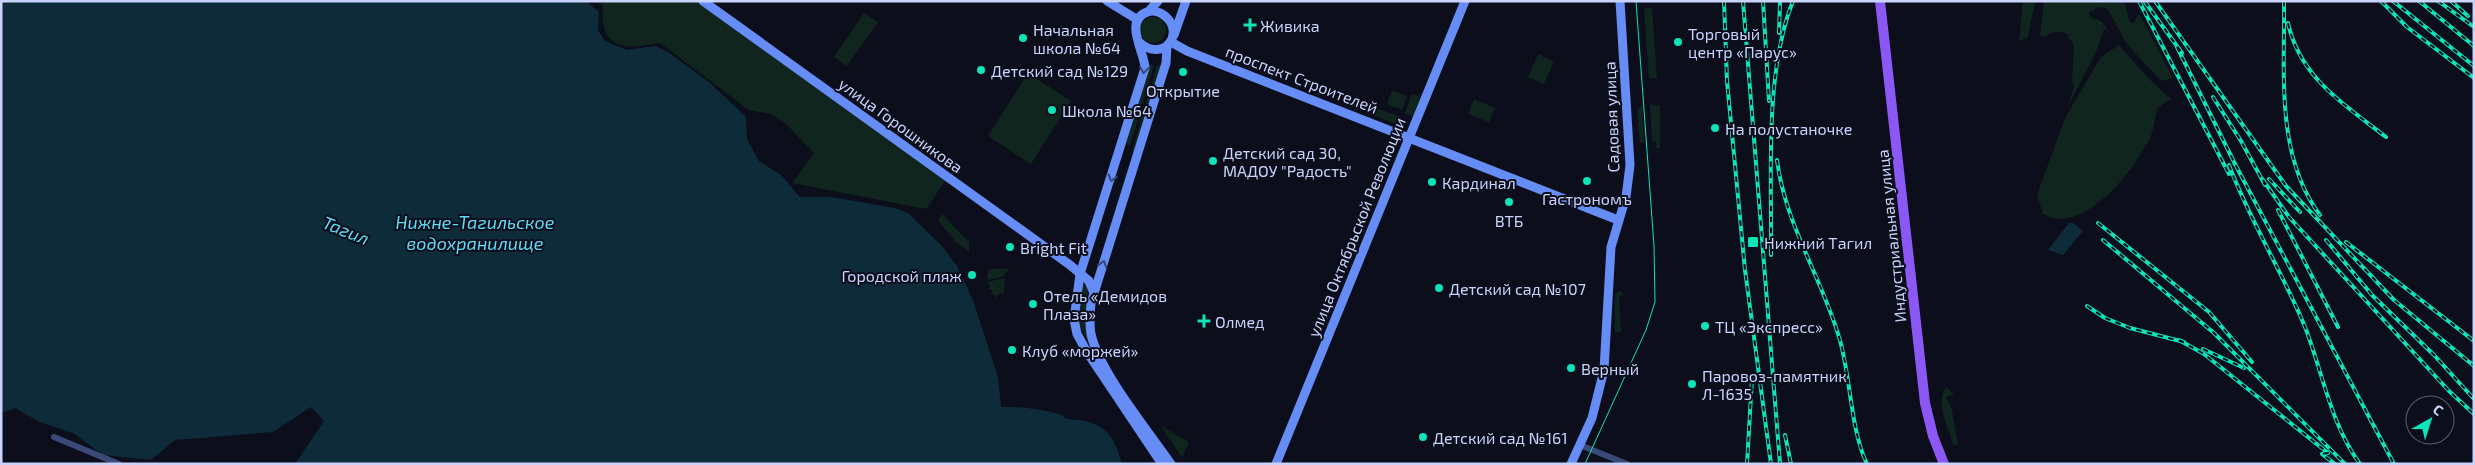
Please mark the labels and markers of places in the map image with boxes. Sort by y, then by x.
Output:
place label: Живика [1260,16,1320,35]
marker: Живика [1244,19,1256,31]
place label: Начальная школа №64 [1033,20,1121,57]
place label: Торговый центр «Парус» [1688,24,1797,62]
marker: Начальная школа №64 [1017,32,1029,44]
marker: Торговый центр «Парус» [1672,36,1684,48]
place label: Детский сад №129 [991,61,1128,80]
marker: Детский сад №129 [975,64,987,76]
marker: Открытие [1177,66,1189,78]
place label: Открытие [1146,81,1220,100]
place label: Школа №64 [1062,101,1152,120]
marker: Школа №64 [1046,104,1058,116]
place label: На полустаночке [1725,119,1852,139]
marker: На полустаночке [1709,122,1721,134]
place label: Детский сад 30, МАДОУ "Радость" [1223,143,1352,180]
marker: Детский сад 30, МАДОУ "Радость" [1207,155,1219,167]
place label: Кардинал [1442,173,1516,192]
marker: Гастрономъ [1581,175,1593,187]
marker: Кардинал [1426,176,1438,188]
place label: Гастрономъ [1542,189,1632,208]
marker: ВТБ [1503,196,1515,208]
place label: ВТБ [1495,211,1523,230]
place label: Нижний Тагил [1764,233,1872,252]
marker: Нижний Тагил [1746,235,1760,249]
place label: Bright Fit [1020,238,1087,257]
marker: Bright Fit [1004,241,1016,253]
place label: Городской пляж [842,266,962,285]
marker: Городской пляж [966,269,978,281]
place label: Детский сад №107 [1449,279,1586,298]
marker: Детский сад №107 [1433,282,1445,294]
place label: Отель «Демидов Плаза» [1043,286,1167,323]
marker: Отель «Демидов Плаза» [1027,298,1039,310]
place label: Олмед [1215,312,1264,331]
marker: Олмед [1197,314,1211,328]
place label: ТЦ «Экспресс» [1715,317,1823,336]
marker: ТЦ «Экспресс» [1699,320,1711,332]
place label: Клуб «моржей» [1022,341,1139,361]
marker: Клуб «моржей» [1006,344,1018,356]
place label: Верный [1581,359,1639,378]
marker: Верный [1565,362,1577,374]
place label: Паровоз-памятник Л-1635 [1702,366,1847,403]
marker: Паровоз-памятник Л-1635 [1686,378,1698,390]
place label: Детский сад №161 [1433,428,1568,447]
marker: Детский сад №161 [1417,431,1429,443]

